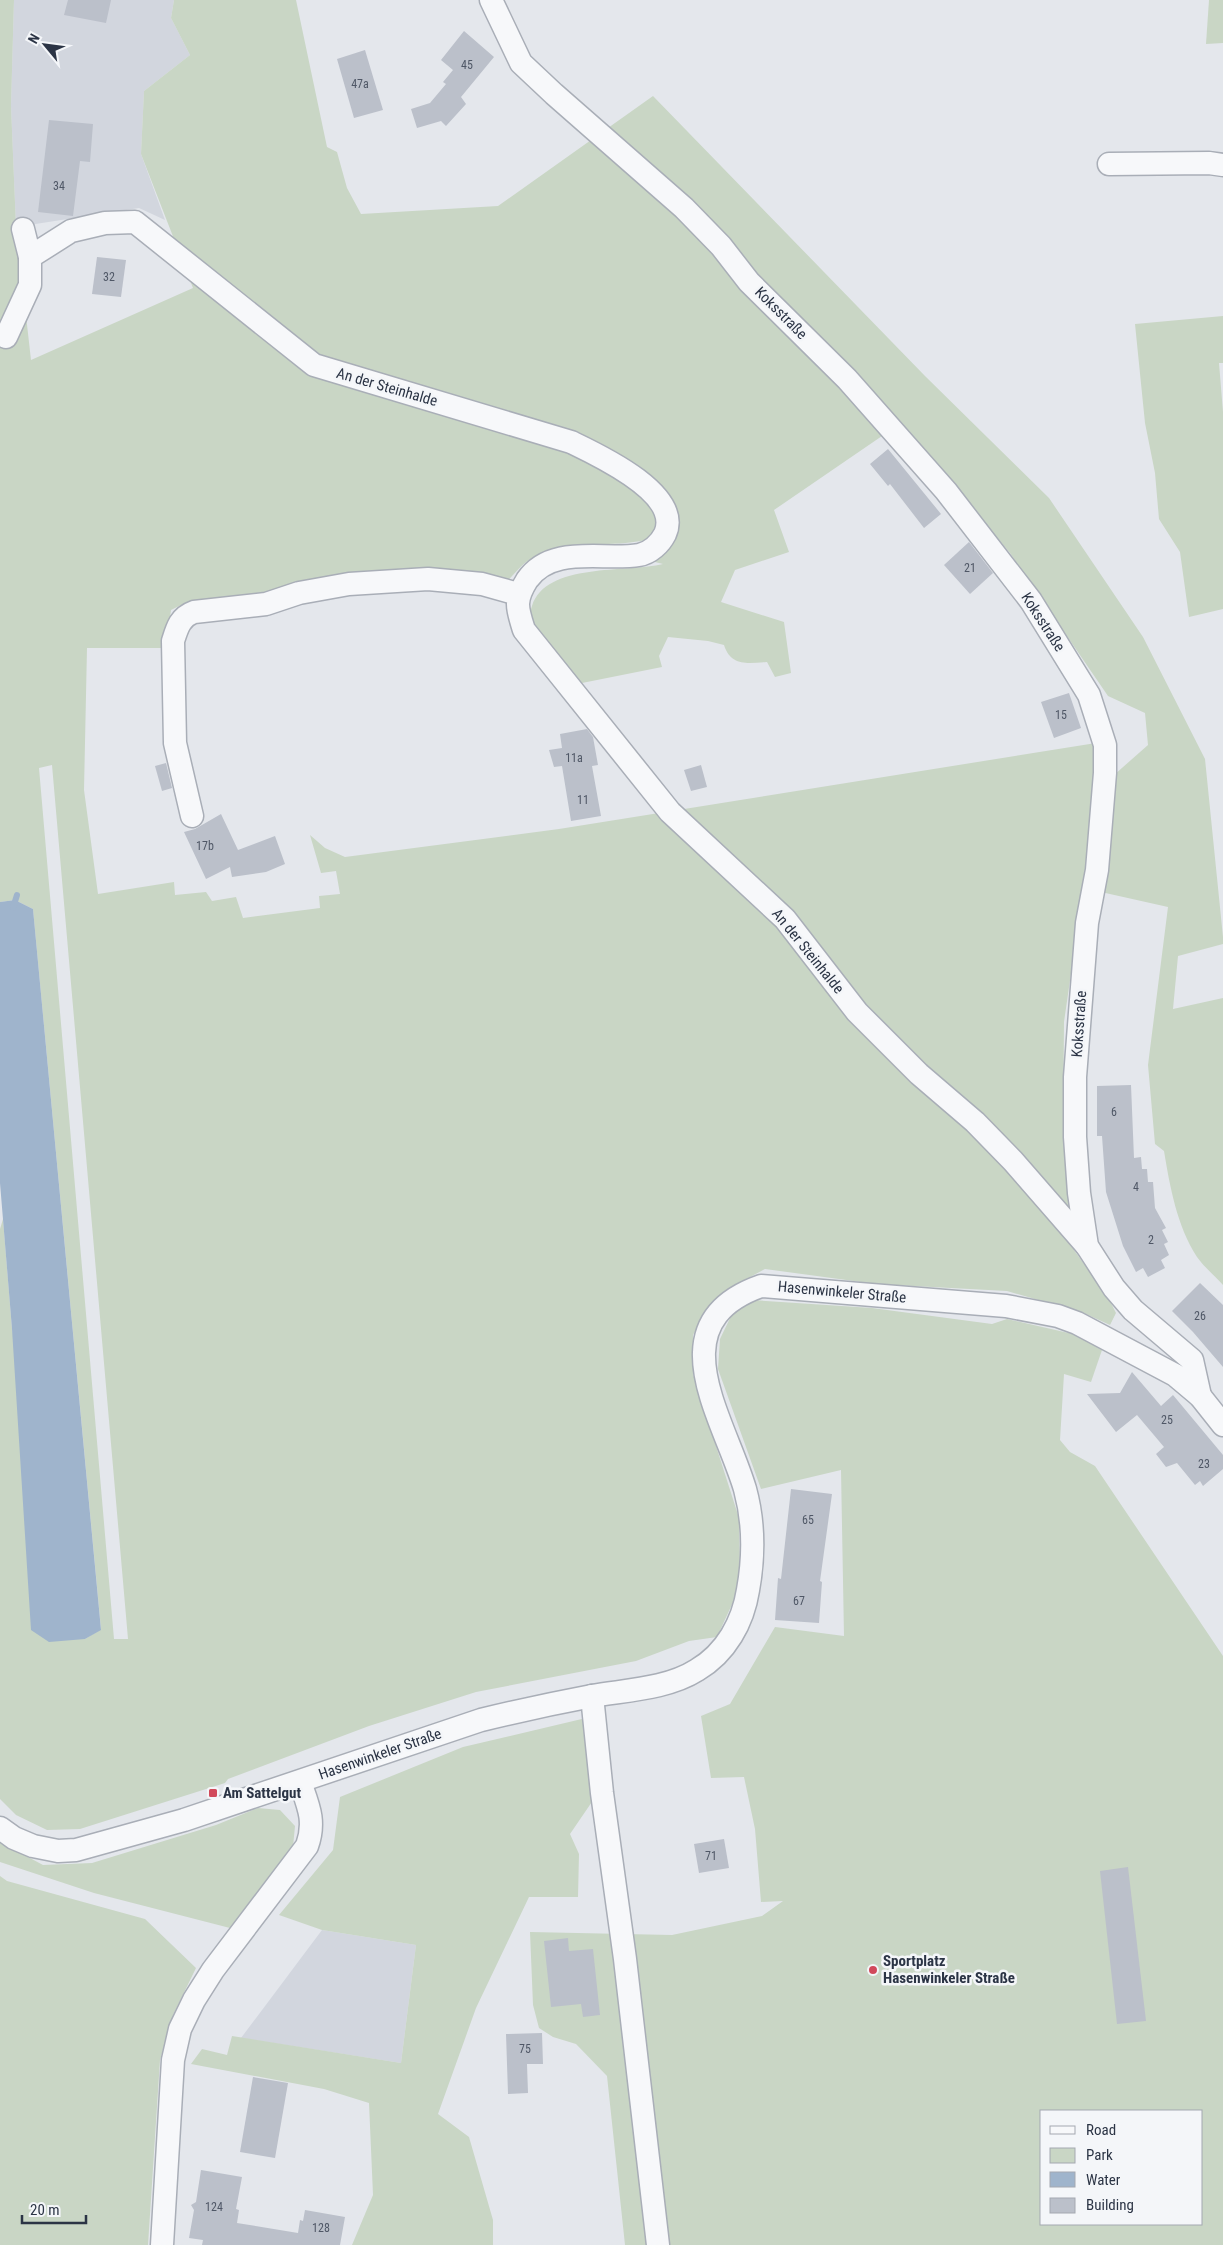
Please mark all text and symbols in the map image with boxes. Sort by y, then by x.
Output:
north arrow [20,20,70,70]
text: N [25,31,43,46]
house number: 45 [461,58,473,72]
house number: 47a [351,77,369,91]
house number: 34 [53,179,65,193]
house number: 32 [103,270,115,284]
street label: Koksstraße [751,283,811,343]
street label: An der Steinhalde [334,364,440,410]
house number: 21 [964,561,976,575]
street label: Koksstraße [1017,589,1069,655]
house number: 15 [1055,708,1067,722]
house number: 11a [565,751,583,765]
house number: 11 [577,793,589,807]
house number: 17b [196,839,214,853]
street label: An der Steinhalde [768,905,848,997]
street label: Koksstraße [1068,990,1090,1058]
house number: 6 [1111,1105,1117,1119]
house number: 4 [1133,1180,1139,1194]
house number: 2 [1148,1233,1154,1247]
street label: Hasenwinkeler Straße [777,1277,907,1307]
house number: 26 [1194,1309,1206,1323]
house number: 25 [1161,1413,1173,1427]
house number: 23 [1198,1457,1210,1471]
house number: 65 [802,1513,814,1527]
house number: 67 [793,1594,805,1608]
street label: Hasenwinkeler Straße [316,1725,444,1783]
place label: Am Sattelgut [223,1784,301,1802]
marker: Am Sattelgut [207,1787,219,1799]
house number: 71 [705,1849,717,1863]
place label: Sportplatz Hasenwinkeler Straße [883,1952,1015,1987]
marker: Sportplatz Hasenwinkeler Straße [867,1964,879,1976]
house number: 75 [519,2042,531,2056]
legend [1040,2110,1203,2225]
text: Road [1086,2121,1116,2139]
text: Park [1086,2146,1113,2164]
text: Water [1086,2171,1121,2189]
scale bar [22,2192,86,2224]
text: Building [1086,2196,1134,2214]
house number: 124 [205,2200,223,2214]
text: 20 m [30,2201,60,2219]
house number: 128 [312,2221,330,2235]

